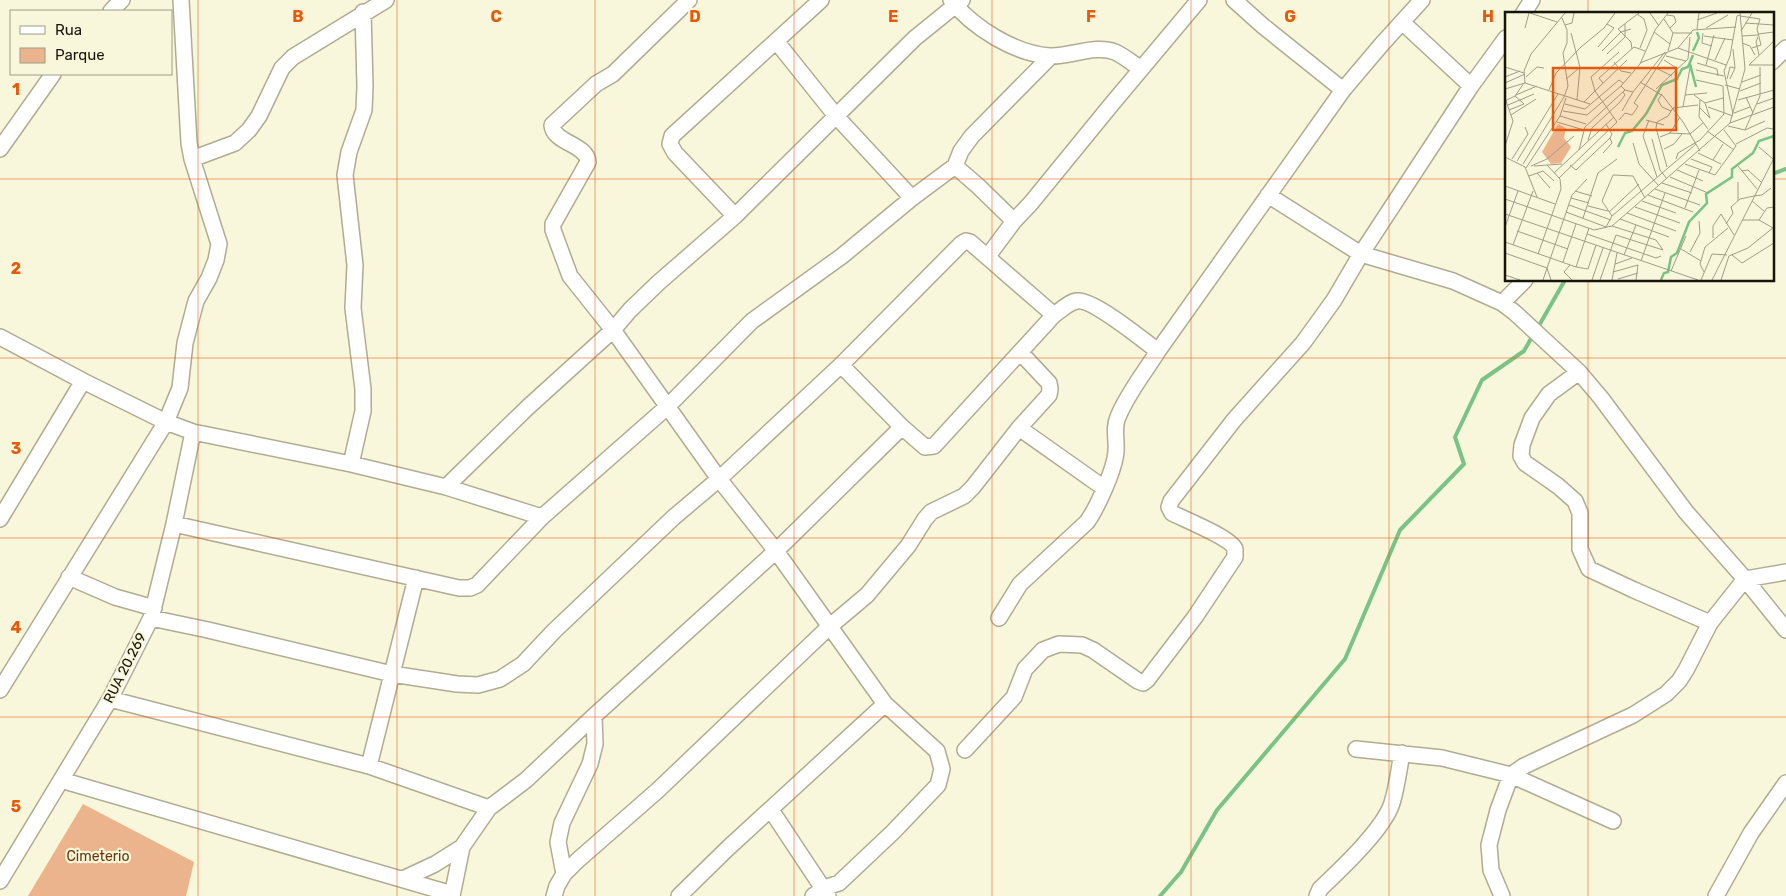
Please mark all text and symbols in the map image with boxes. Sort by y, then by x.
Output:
text: B [292,7,304,26]
text: C [490,7,502,26]
text: D [689,7,701,26]
text: E [888,7,898,26]
text: F [1086,7,1096,26]
text: G [1284,7,1296,26]
text: H [1482,7,1494,26]
legend [10,10,172,75]
inset map [1505,12,1774,281]
text: Rua [55,21,82,39]
text: Parque [55,46,105,64]
text: 1 [12,80,20,99]
text: 2 [11,259,21,278]
text: 3 [11,439,21,458]
text: 4 [11,618,22,637]
street label: RUA 20.269 [100,630,150,706]
text: 5 [11,797,21,816]
park label: Cimeterio [66,848,130,865]

